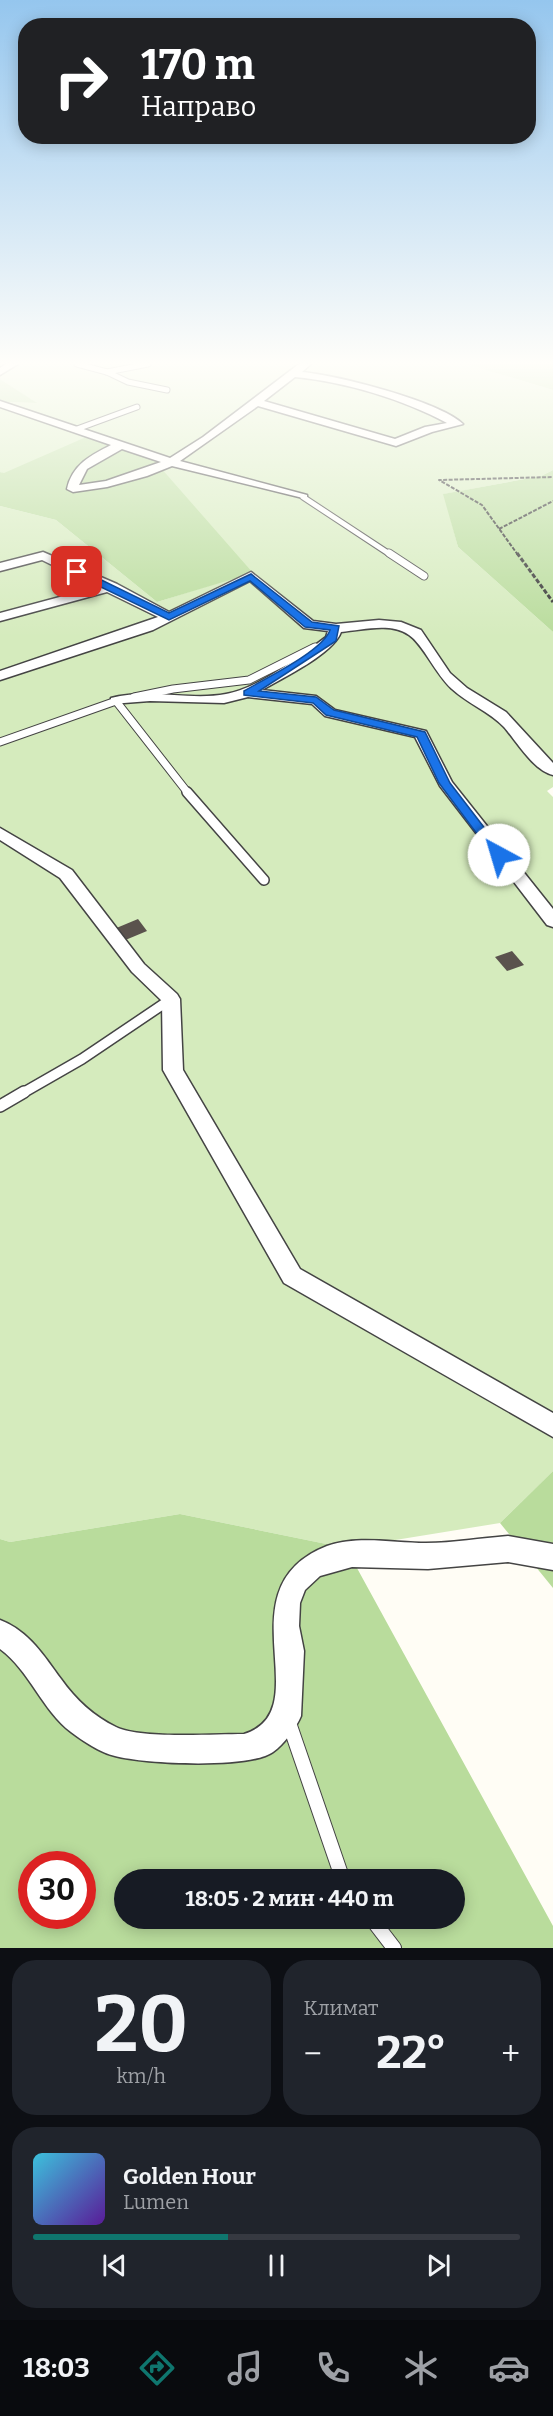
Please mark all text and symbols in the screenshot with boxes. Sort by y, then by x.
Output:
text: 170 m [141,40,255,90]
icon: right [42,42,120,120]
text: Направо [141,91,256,123]
pin [51,546,102,597]
icon: arrive [60,555,93,588]
position arrow [467,823,531,887]
speed limit sign: 30 [18,1851,96,1929]
text: 18:05 · 2 мин · 440 m [185,1885,394,1912]
text: 20 [95,1978,188,2072]
text: Климат [304,1996,378,2020]
text: 22° [376,2026,447,2080]
text: − [304,2034,322,2074]
text: + [501,2034,520,2074]
text: km/h [117,2064,166,2088]
text: Golden Hour [123,2163,256,2190]
text: Lumen [123,2190,189,2214]
icon: previous [98,2249,131,2282]
icon: pause [260,2249,293,2282]
icon: next [422,2249,455,2282]
icon: directions [136,2347,178,2389]
icon: music [224,2347,266,2389]
icon: phone [312,2347,354,2389]
icon: climate [400,2347,442,2389]
icon: car [488,2347,530,2389]
text: 18:03 [23,2352,90,2384]

